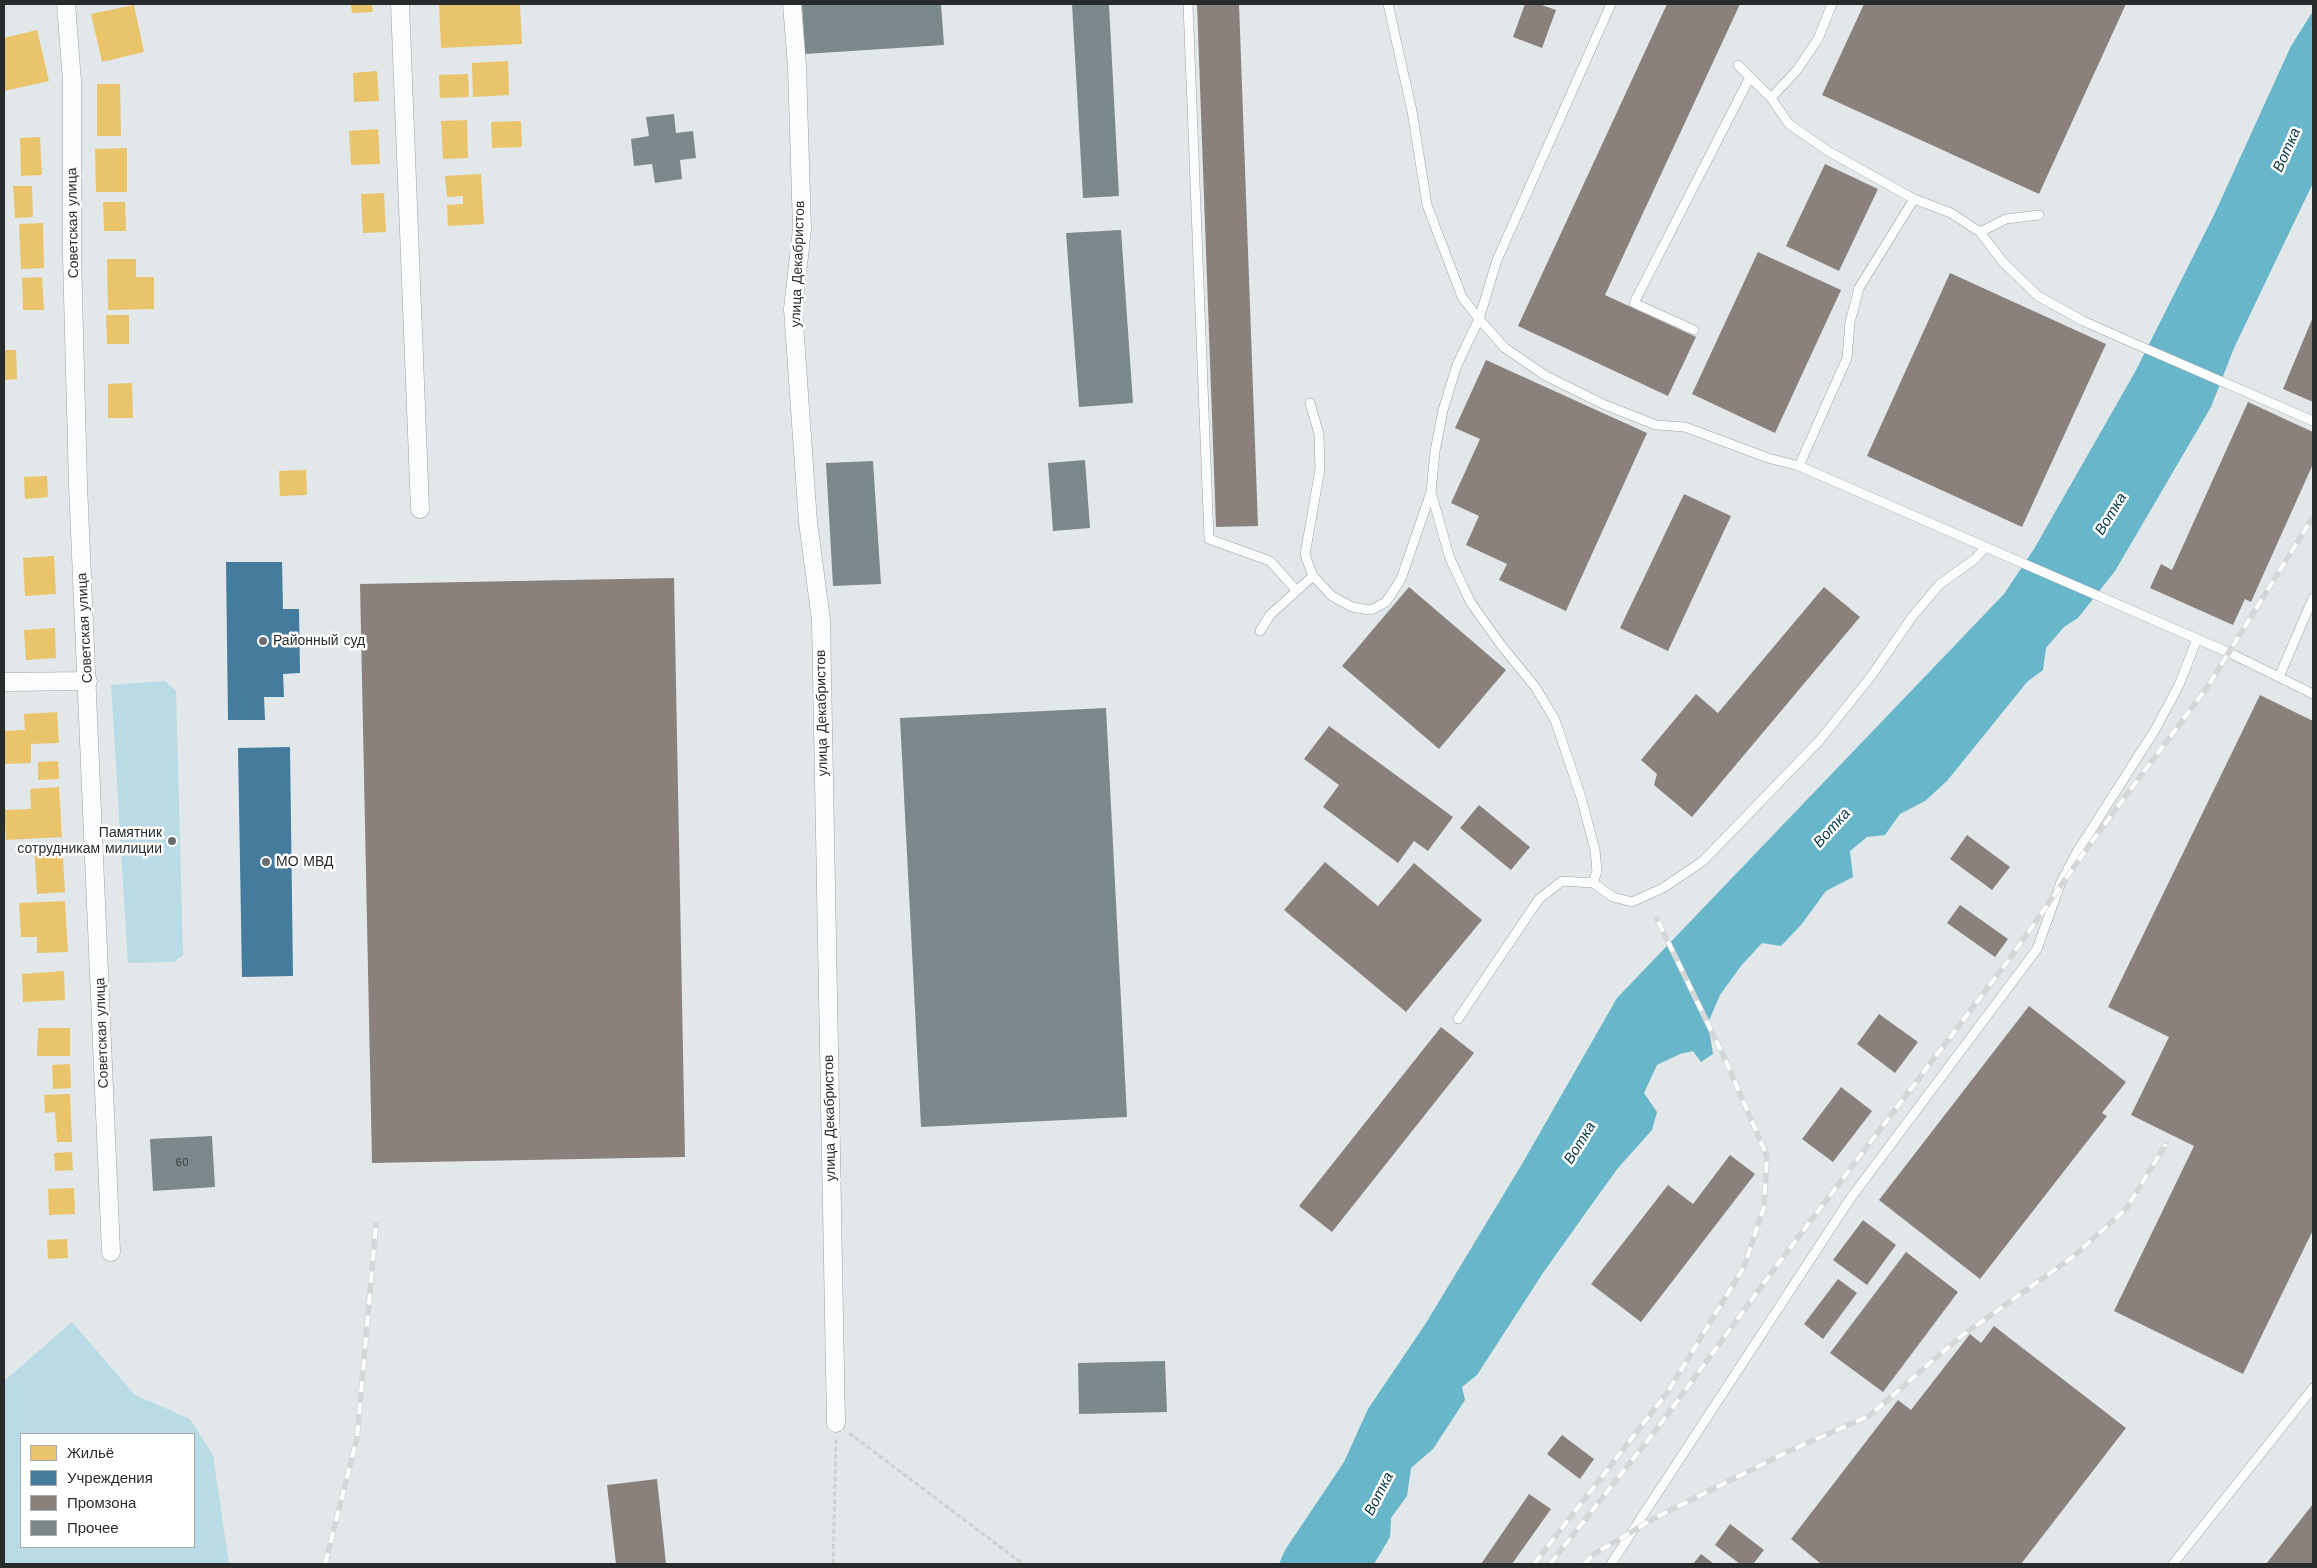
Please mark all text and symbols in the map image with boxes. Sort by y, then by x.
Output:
water label: Вотка [2269,125,2305,175]
street label: Советская улица [64,167,82,279]
street label: улица Декабристов [787,200,809,328]
water label: Вотка [2091,490,2131,538]
street label: Советская улица [74,572,96,684]
place label: Районный суд [273,633,365,649]
marker: Районный суд [257,635,269,647]
street label: улица Декабристов [812,649,832,777]
water label: Вотка [1810,805,1854,851]
place label: Памятник сотрудникам милиции [17,825,162,858]
marker: Памятник сотрудникам милиции [166,835,178,847]
place label: МО МВД [276,854,333,870]
marker: МО МВД [260,856,272,868]
street label: Советская улица [92,977,112,1089]
street label: улица Декабристов [820,1054,840,1182]
water label: Вотка [1560,1119,1600,1167]
house number: 60 [175,1156,189,1170]
legend [20,1433,195,1548]
text: Жильё [67,1444,114,1462]
text: Учреждения [67,1469,153,1487]
water label: Вотка [1360,1469,1398,1519]
text: Промзона [67,1494,136,1512]
text: Прочее [67,1519,119,1537]

